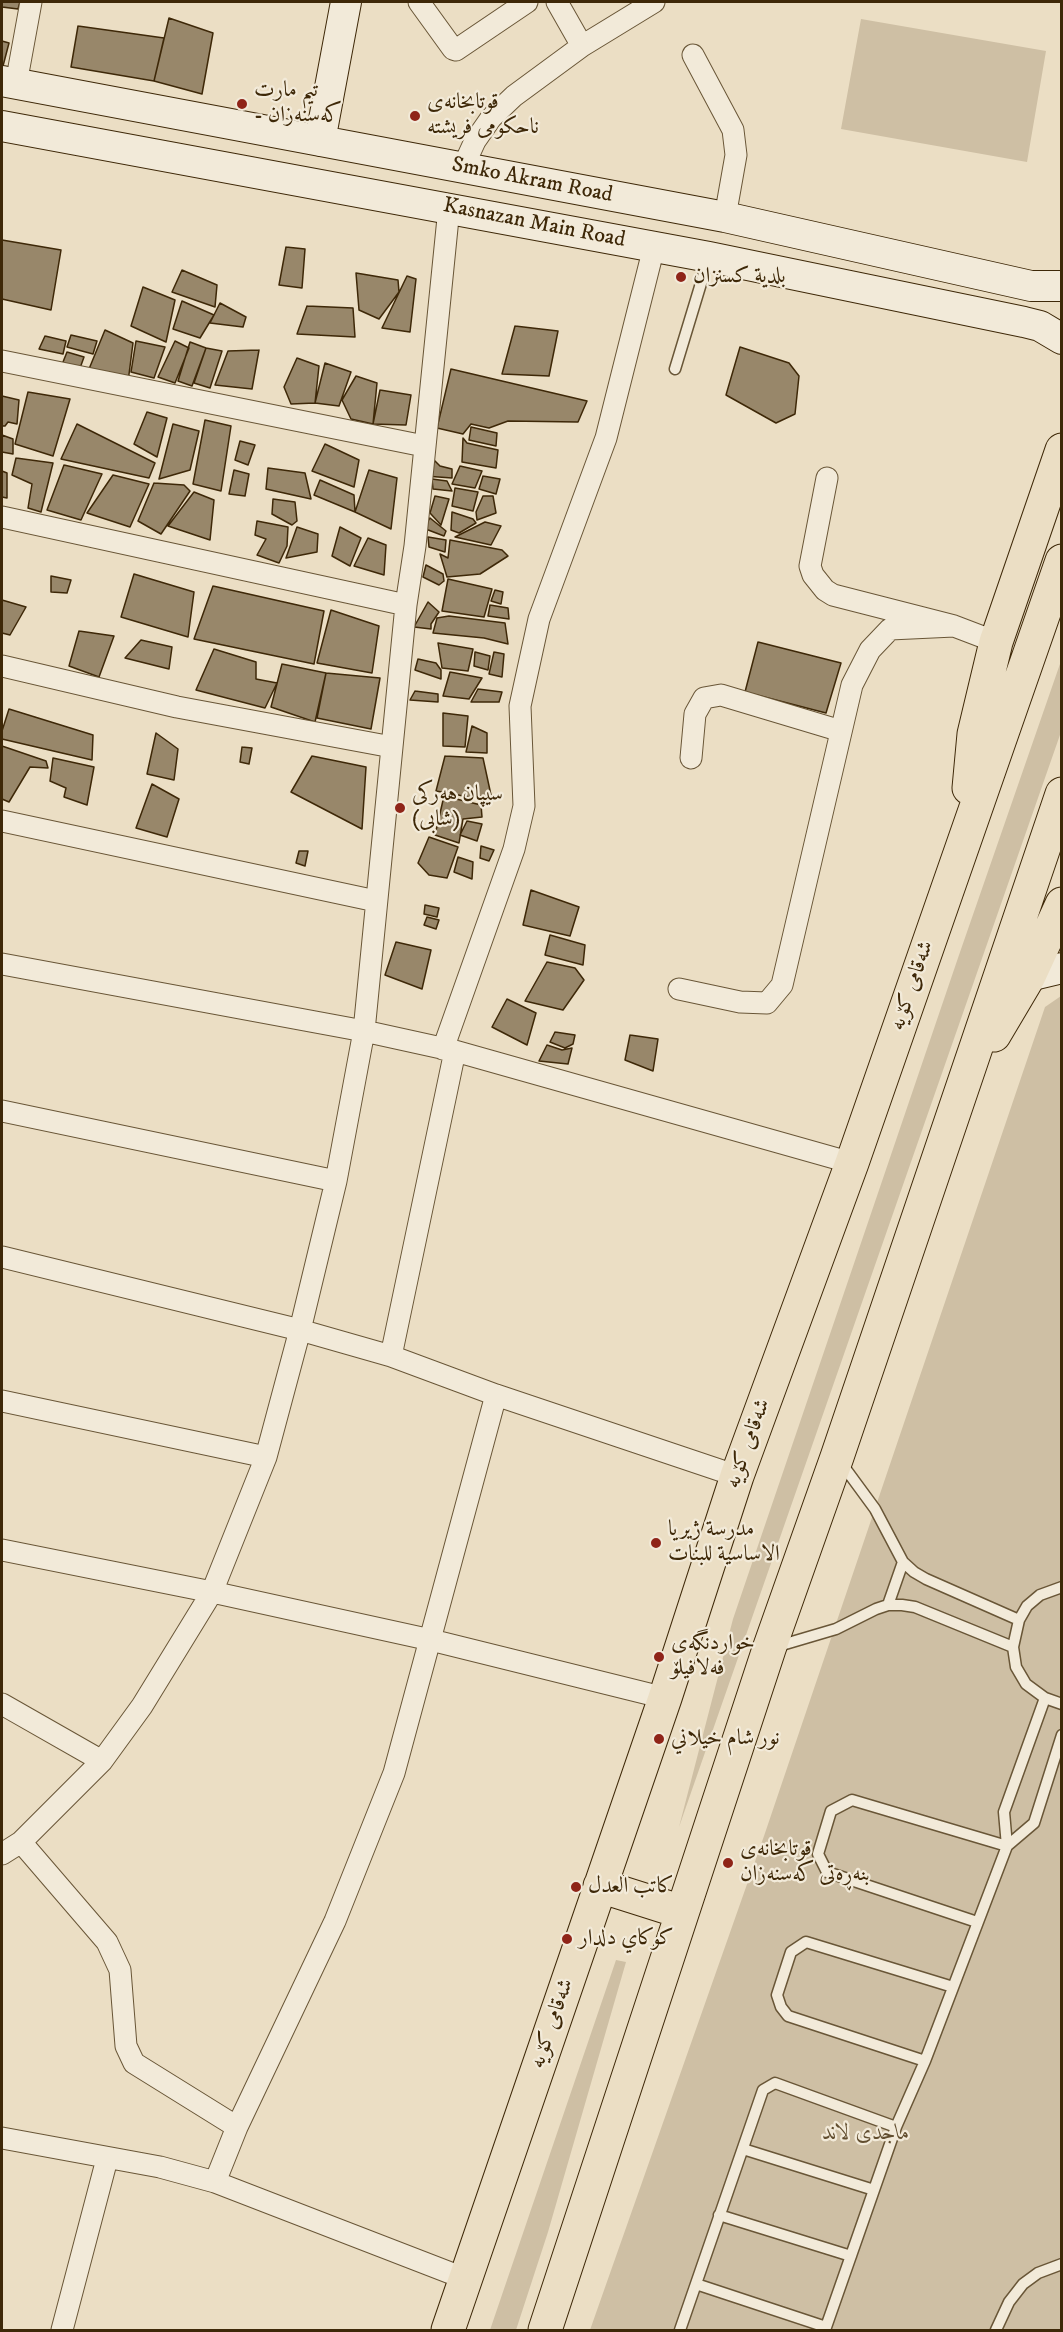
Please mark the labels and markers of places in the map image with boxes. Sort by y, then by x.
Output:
place label: تیم مارت - کەسنەزان [254,78,342,130]
place label: قوتابخانەی ناحکومی فریشتە [427,90,539,142]
marker: تیم مارت - کەسنەزان [235,97,249,111]
marker: قوتابخانەی ناحکومی فریشتە [408,109,422,123]
place label: بلدية كسنزان [693,264,786,290]
marker: بلدية كسنزان [674,270,688,284]
place label: سیپان هەرکی (شابی) [412,782,503,834]
marker: سیپان هەرکی (شابی) [393,801,407,815]
place label: مدرسة ژيريا الاساسية للبنات [668,1517,780,1568]
marker: مدرسة ژيريا الاساسية للبنات [649,1536,663,1550]
place label: خواردنگەی فەلافیلۆ [671,1631,755,1682]
marker: خواردنگەی فەلافیلۆ [652,1650,666,1664]
place label: نور شام خيلاني [671,1726,780,1752]
marker: نور شام خيلاني [652,1732,666,1746]
place label: قوتابخانەی بنەڕەتی کەسنەزان [740,1837,870,1888]
marker: قوتابخانەی بنەڕەتی کەسنەزان [721,1856,735,1870]
place label: كاتب العدل [588,1874,674,1900]
marker: كاتب العدل [569,1880,583,1894]
place label: كوكاي دلدار [579,1926,674,1952]
marker: كوكاي دلدار [560,1932,574,1946]

